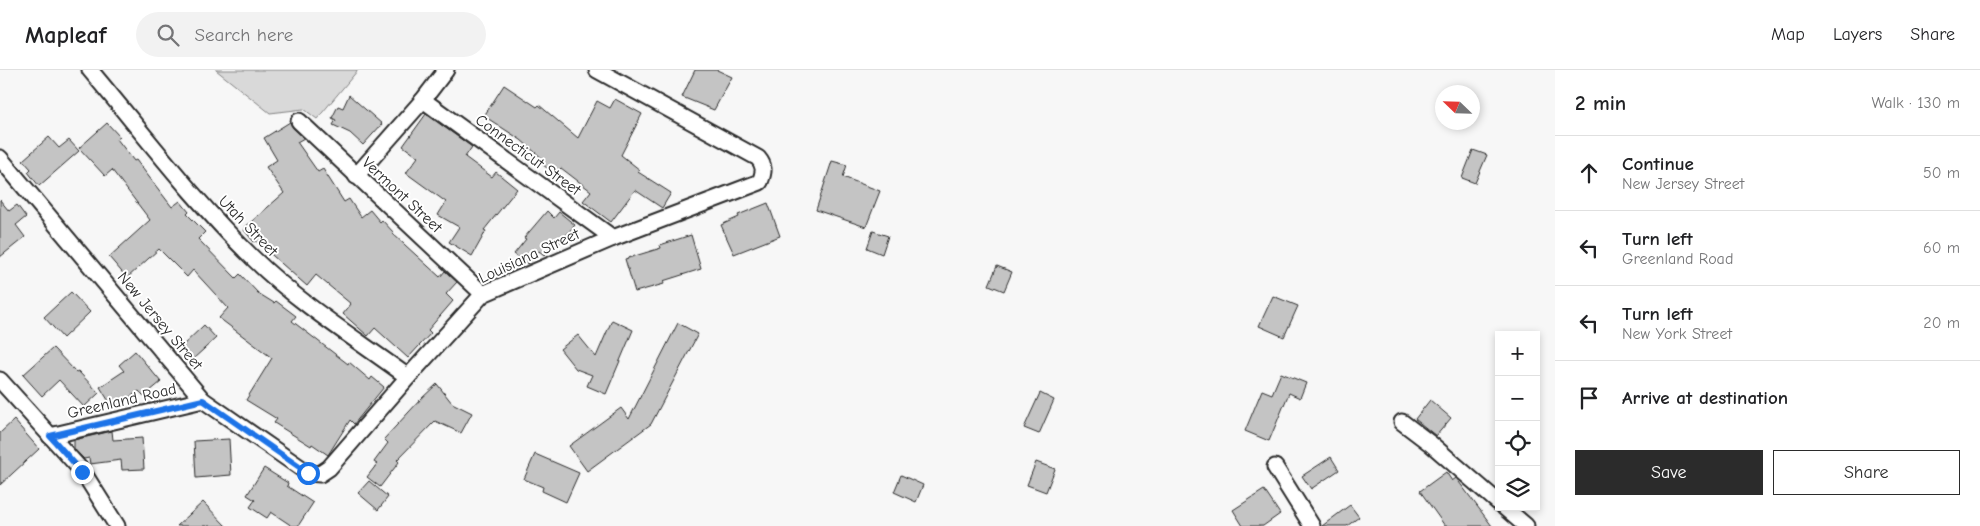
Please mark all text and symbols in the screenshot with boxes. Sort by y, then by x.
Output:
search box [136,12,486,57]
text: Mapleaf [25,21,106,49]
icon: search [154,21,182,49]
text: Search here [194,24,293,46]
text: Map [1771,24,1805,45]
text: Layers [1833,24,1882,45]
text: Share [1910,24,1955,45]
north arrow [1435,85,1480,130]
text: 2 min [1575,91,1626,115]
text: Walk · 130 m [1871,94,1960,112]
street label: Connecticut Street [472,111,585,199]
street label: Vermont Street [358,153,446,237]
text: Continue [1622,153,1694,175]
icon: ahead [1575,159,1603,187]
text: 50 m [1923,164,1960,182]
text: New Jersey Street [1622,175,1744,193]
street label: Utah Street [215,192,282,260]
street label: Louisiana Street [476,225,583,287]
text: Turn left [1622,228,1693,250]
icon: left [1575,234,1603,262]
text: 60 m [1923,239,1960,257]
text: Greenland Road [1622,250,1733,268]
street label: New Jersey Street [114,268,206,374]
text: Turn left [1622,303,1693,325]
icon: left [1575,309,1603,337]
text: 20 m [1923,314,1960,332]
text: New York Street [1622,325,1732,343]
map controls [1495,331,1540,511]
button: + [1495,331,1540,376]
button: − [1495,376,1540,421]
street label: Greenland Road [66,380,178,422]
icon: arrive [1575,384,1603,412]
text: Arrive at destination [1622,387,1788,409]
button: locate [1495,421,1540,466]
button: Save [1575,450,1763,495]
button: Share [1773,450,1960,495]
route end [71,461,94,484]
route start [297,462,320,485]
button: layers [1495,466,1540,511]

